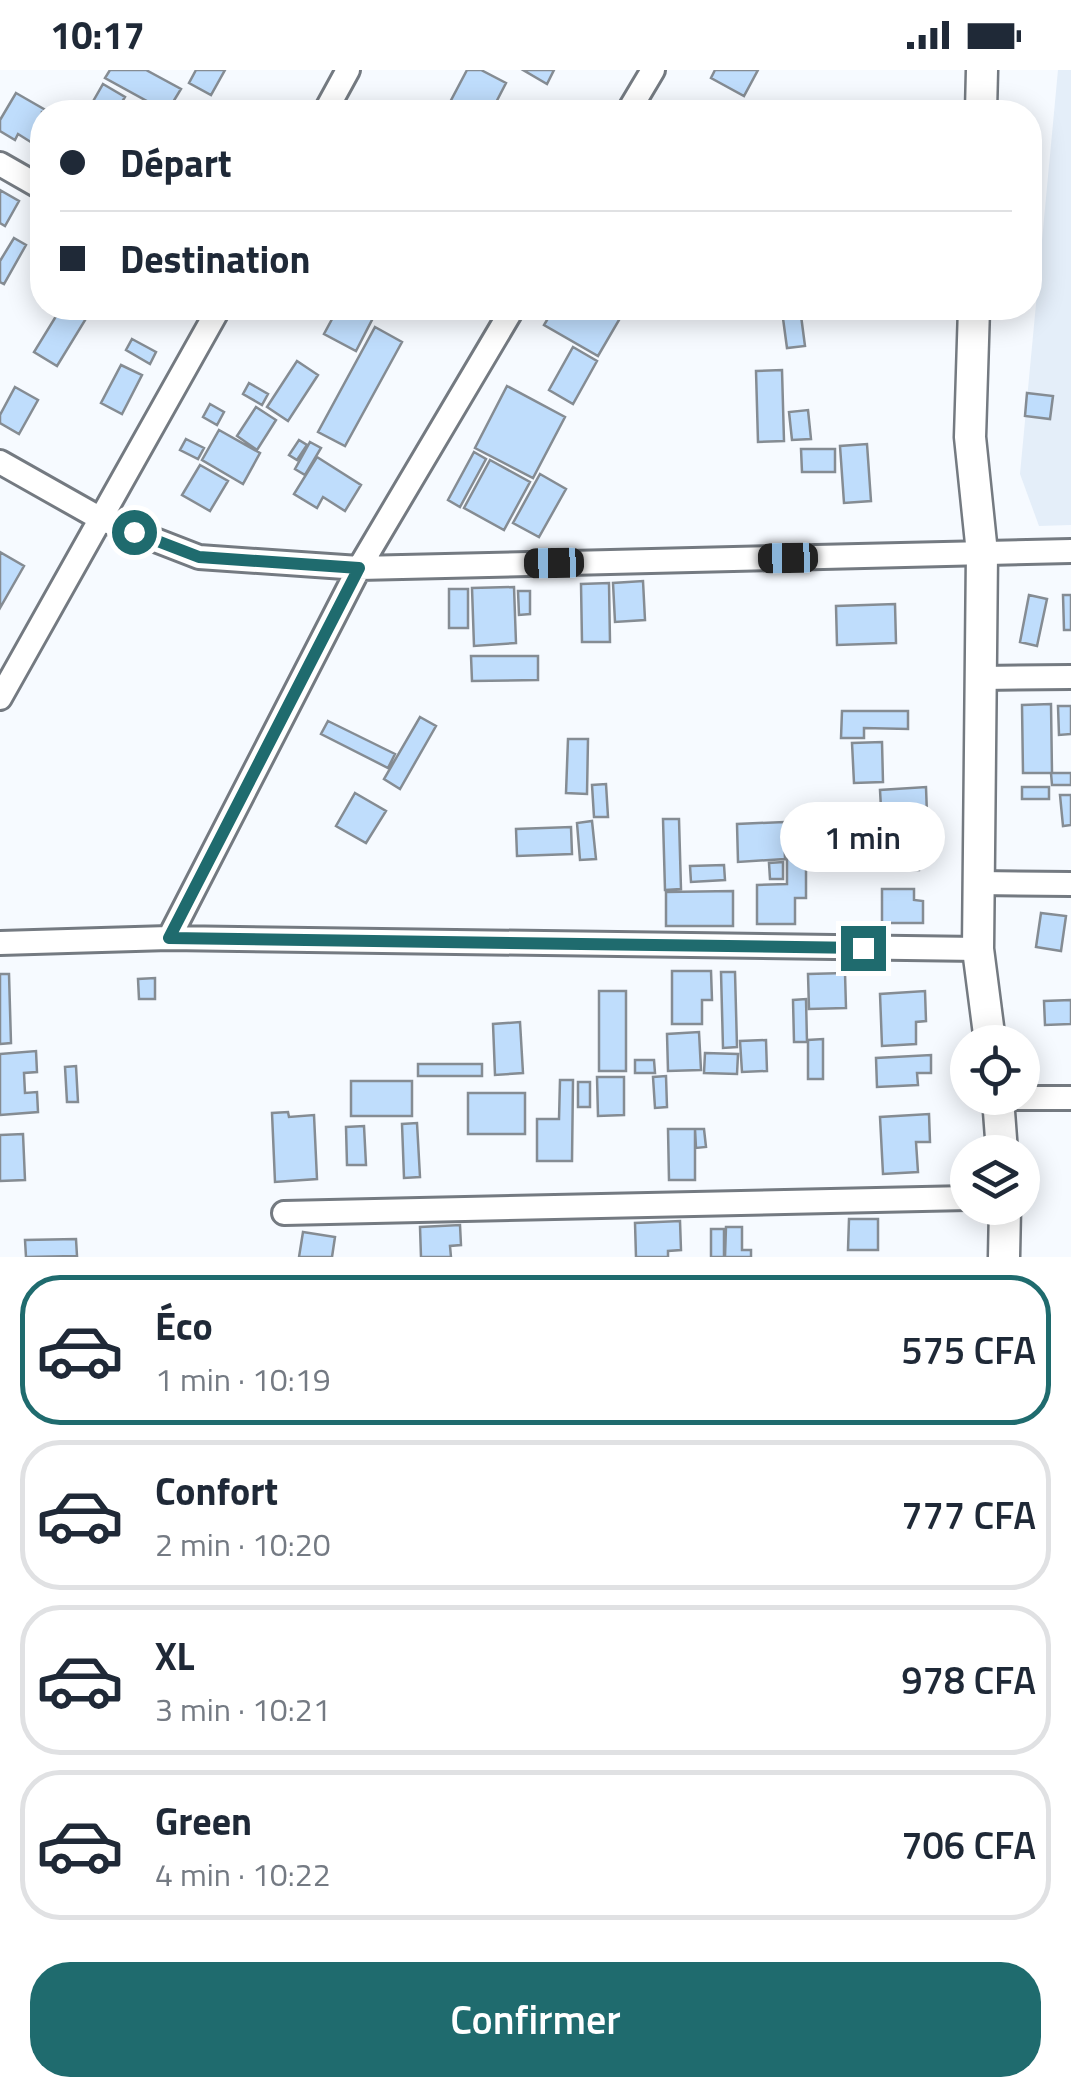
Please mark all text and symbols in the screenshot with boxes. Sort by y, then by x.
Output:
text: 10:17 [50,6,145,64]
text: Départ [120,134,232,192]
text: Destination [120,230,311,288]
route start [112,510,157,555]
car [758,542,818,574]
car [524,547,584,579]
callout: 1 min [780,803,946,873]
text: 1 min [824,813,901,861]
route end [841,926,886,971]
map controls [950,1025,1040,1225]
button: locate [950,1025,1040,1115]
button: layers [950,1135,1040,1225]
text: Éco [155,1297,213,1355]
icon: car [35,1305,125,1395]
text: 575 CFA [901,1321,1036,1379]
text: 1 min · 10:19 [155,1355,331,1403]
text: Confort [155,1462,278,1520]
icon: car [35,1470,125,1560]
text: 777 CFA [901,1486,1036,1544]
text: 2 min · 10:20 [155,1520,331,1568]
text: XL [155,1627,195,1685]
icon: car [35,1635,125,1725]
text: 978 CFA [901,1651,1036,1709]
text: 3 min · 10:21 [155,1685,331,1733]
text: Green [155,1792,252,1850]
icon: car [35,1800,125,1890]
text: 706 CFA [901,1816,1036,1874]
text: 4 min · 10:22 [155,1850,331,1898]
button: Confirmer [30,1962,1041,2077]

